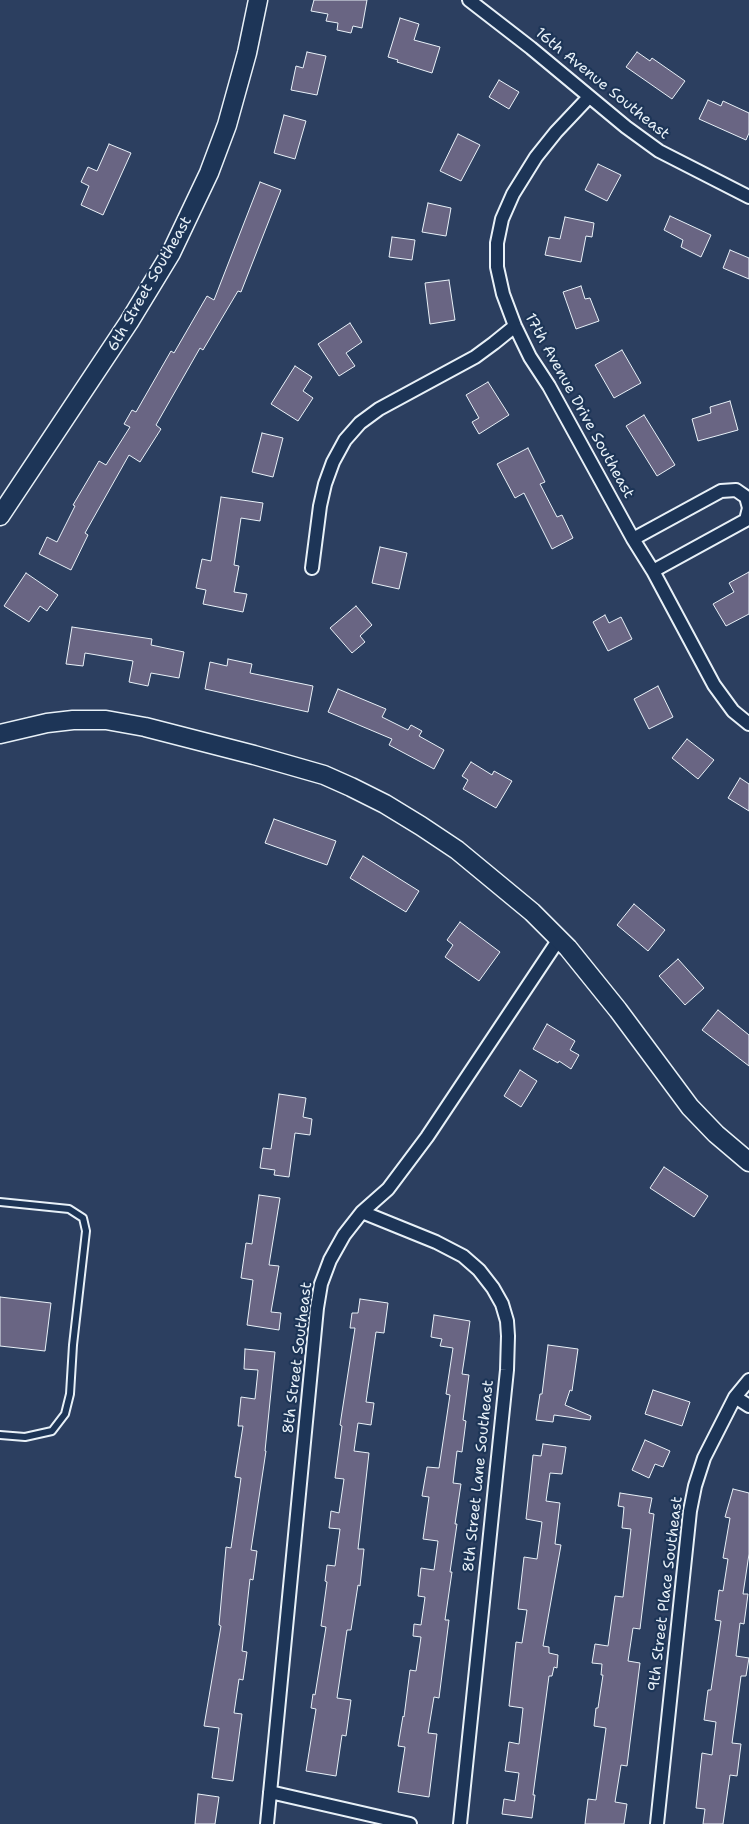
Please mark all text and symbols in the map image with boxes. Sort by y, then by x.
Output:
street label: 16th Avenue Southeast [531,24,673,144]
street label: 6th Street Southeast [104,213,196,355]
street label: 17th Avenue Drive Southeast [520,310,638,502]
street label: 8th Street Southeast [280,1281,316,1435]
street label: 8th Street Lane Southeast [460,1379,498,1573]
street label: 9th Street Place Southeast [645,1495,687,1693]

